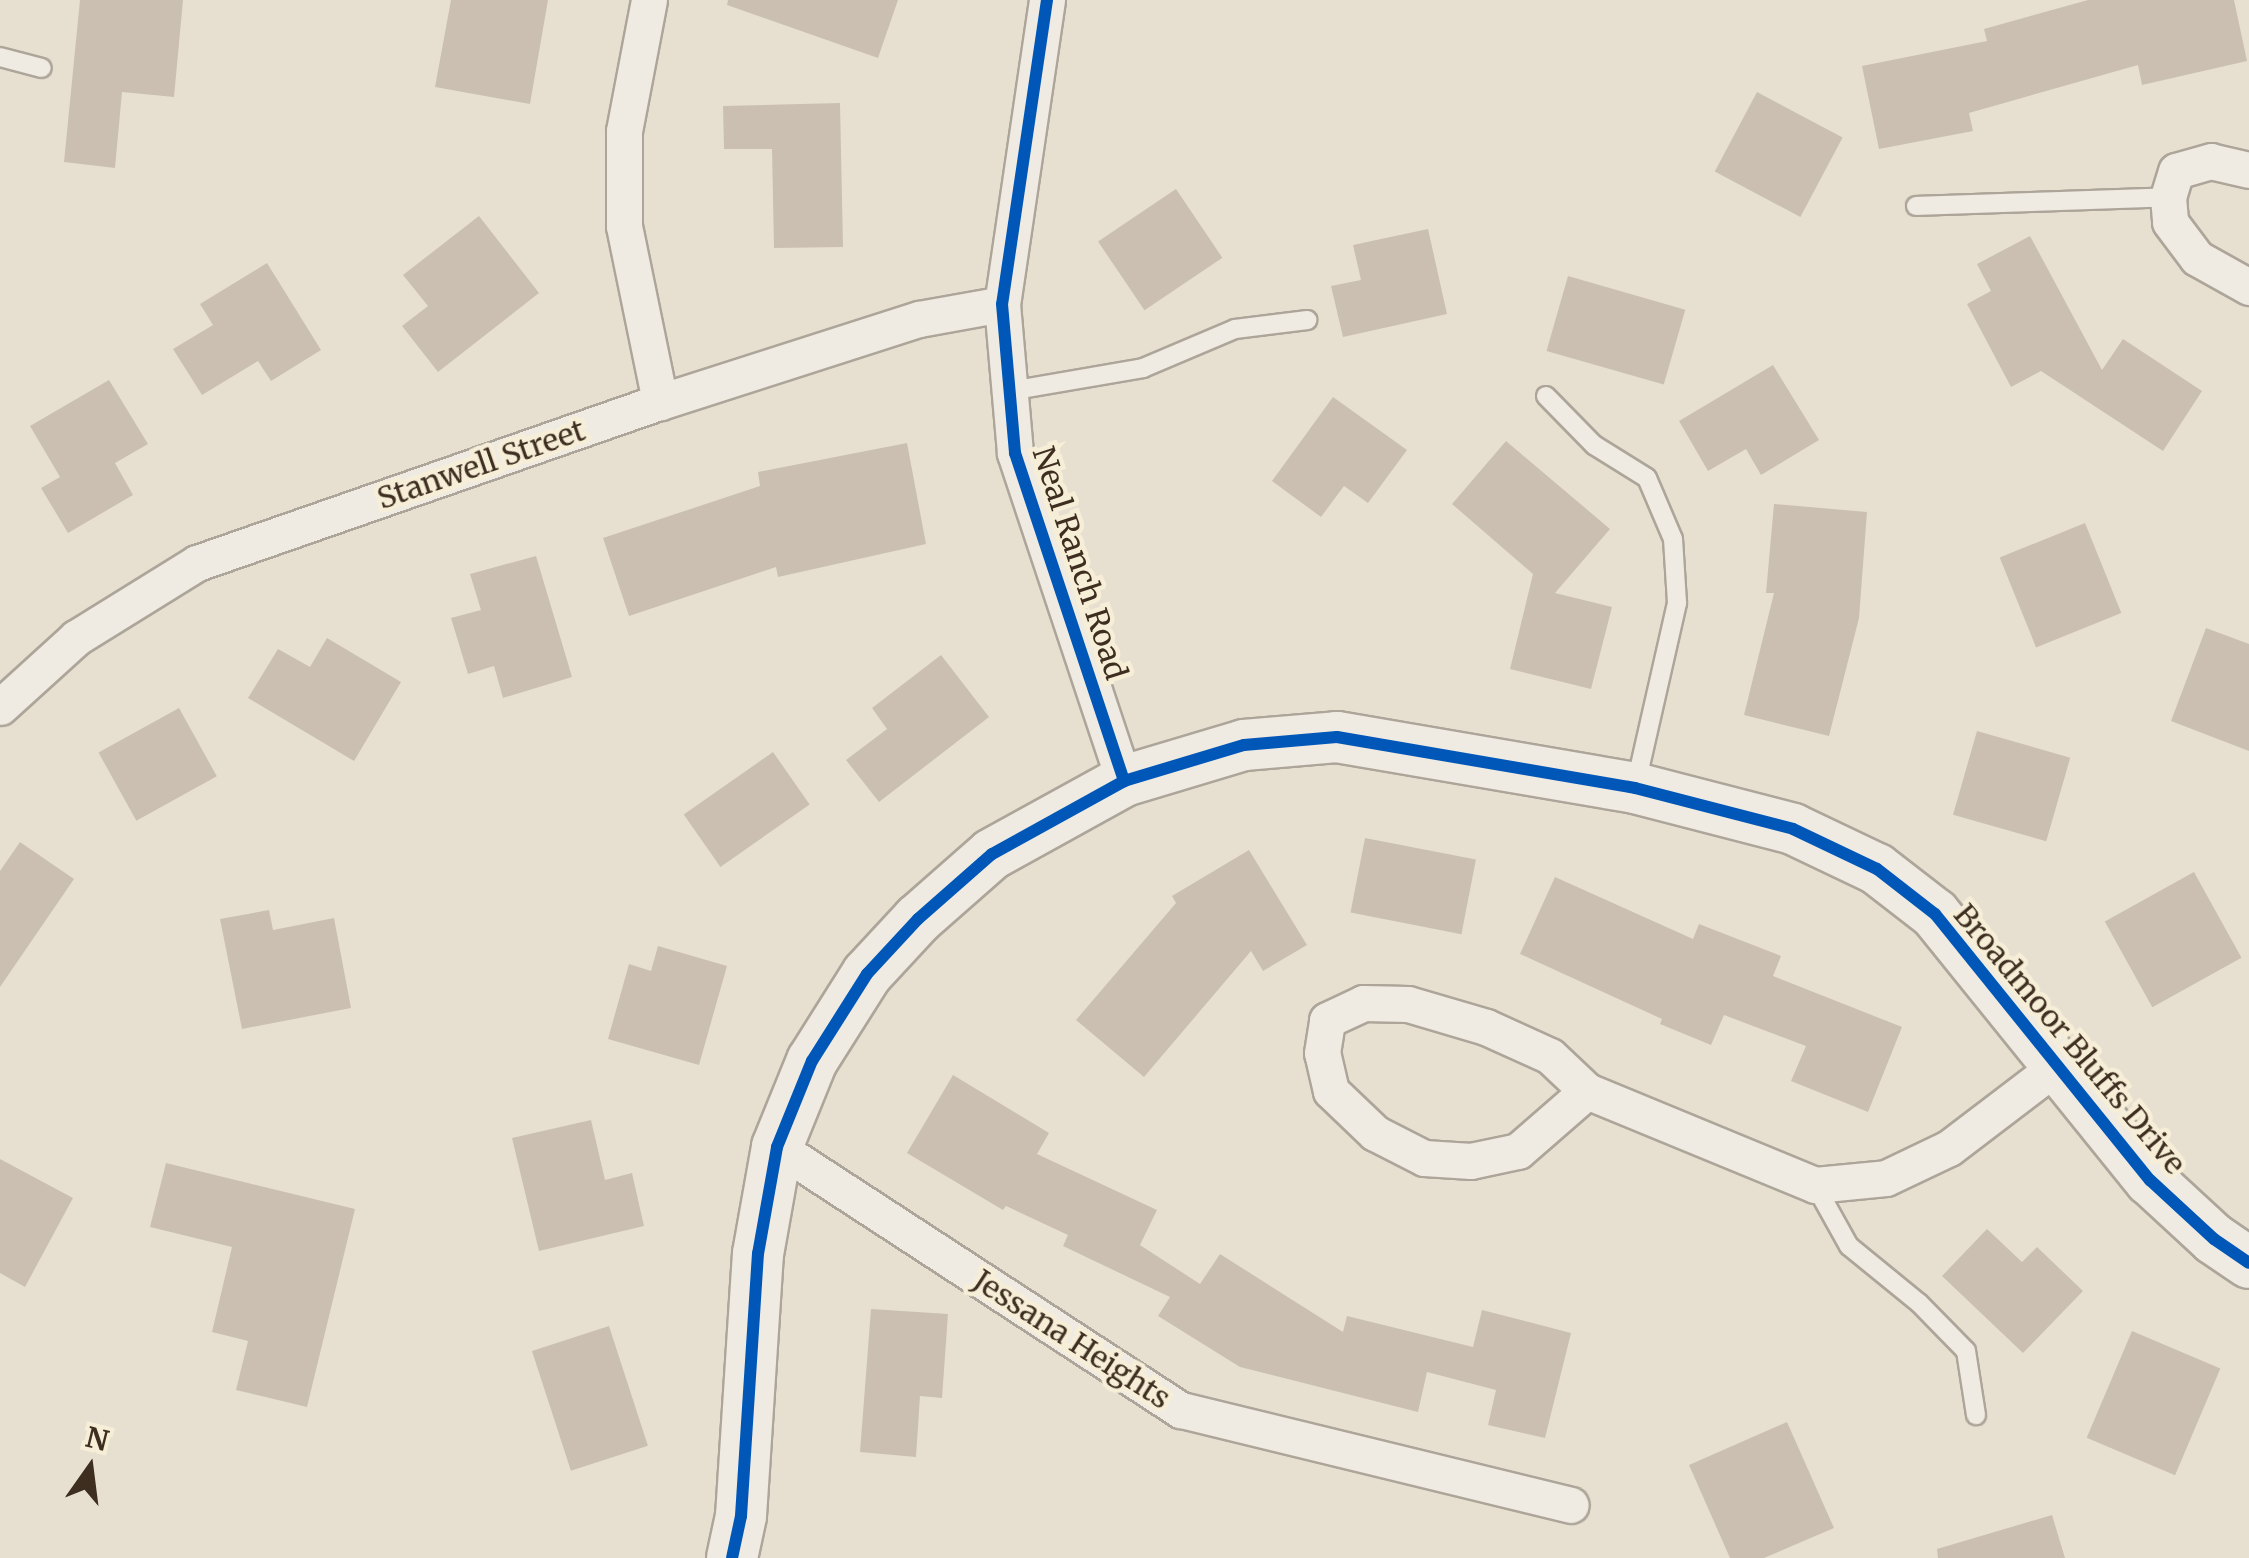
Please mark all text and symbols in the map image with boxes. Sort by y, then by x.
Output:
street label: Stanwell Street [372,412,590,516]
street label: Neal Ranch Road [1025,442,1135,684]
street label: Broadmoor Bluffs Drive [1947,897,2193,1181]
street label: Jessana Heights [967,1262,1177,1416]
north arrow [40,1418,140,1518]
text: N [82,1419,112,1459]

